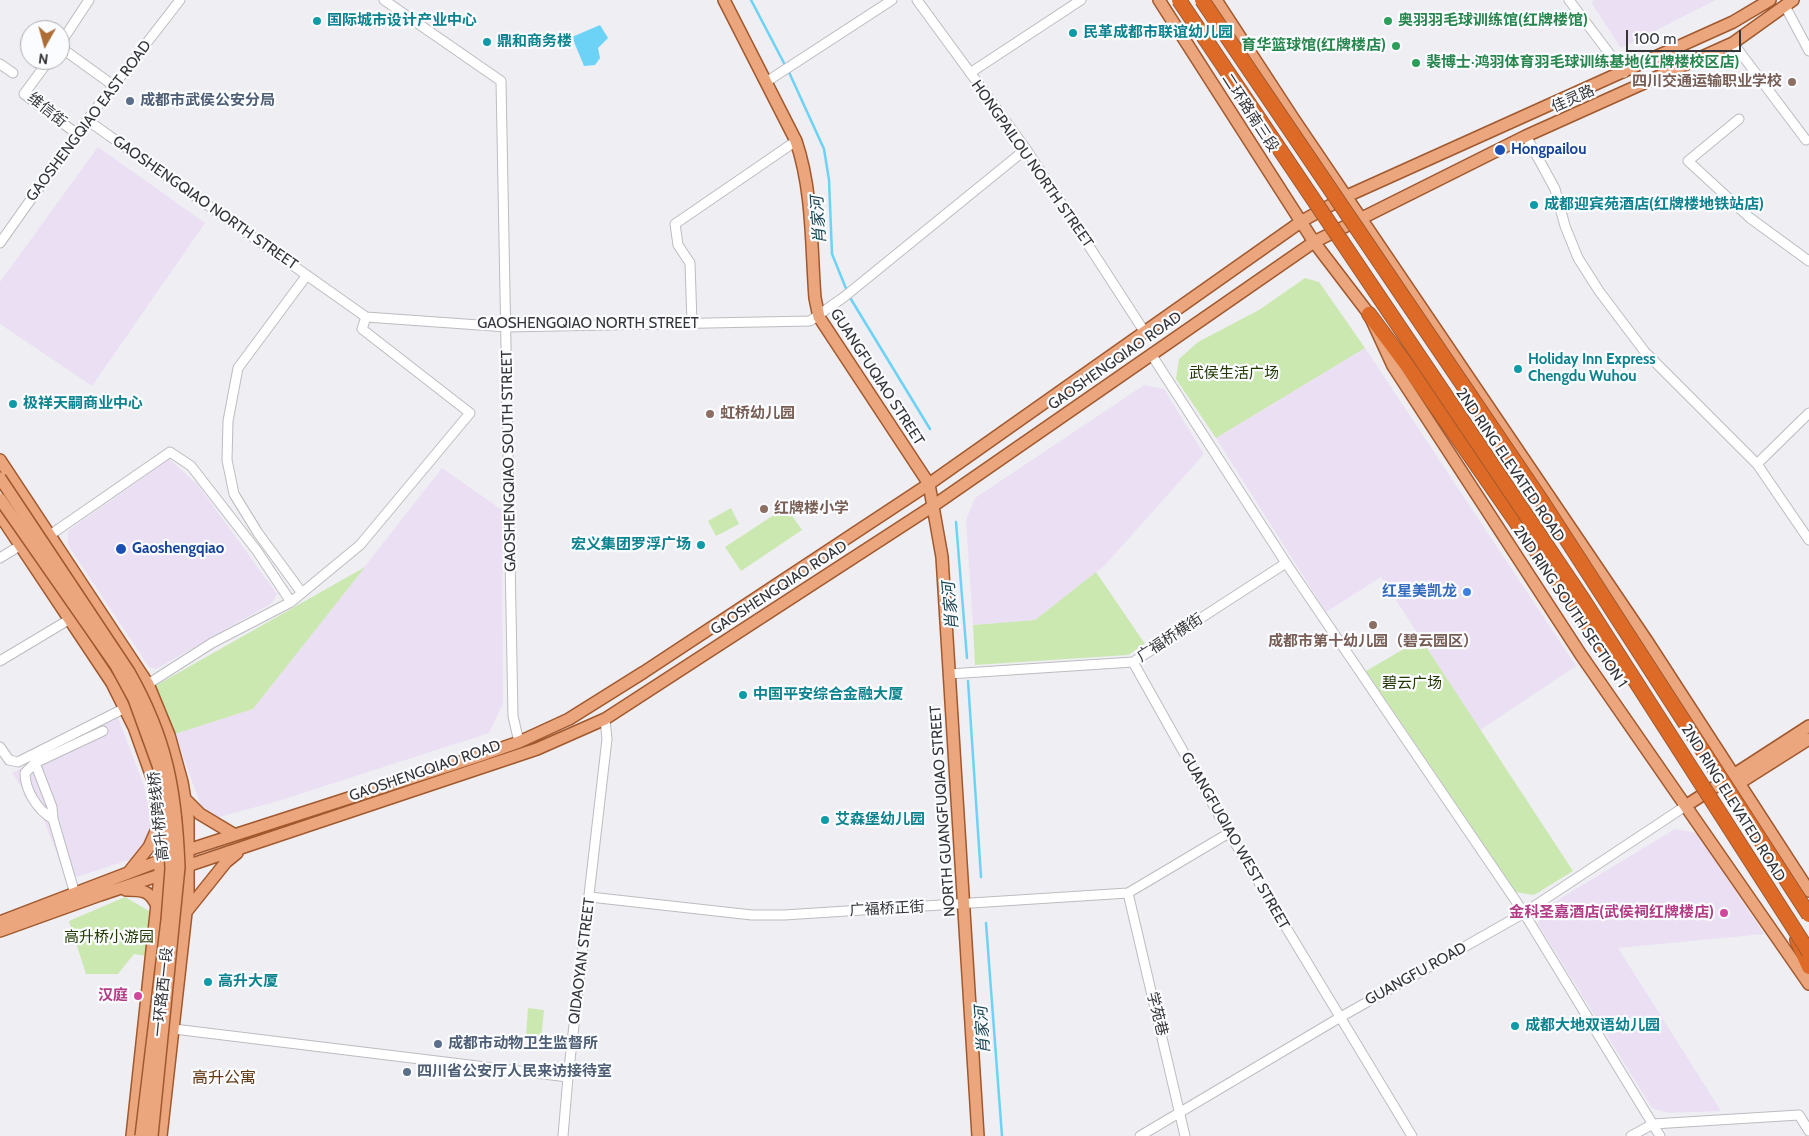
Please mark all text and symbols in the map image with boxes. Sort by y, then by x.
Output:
place label: 国际城市设计产业中心 [327,12,477,30]
place label: 奥羽羽毛球训练馆(红牌楼馆) [1398,12,1588,30]
marker: 国际城市设计产业中心 [311,15,323,27]
marker: 奥羽羽毛球训练馆(红牌楼馆) [1382,15,1394,27]
north arrow [20,20,70,70]
scale bar [1629,20,1744,52]
place label: 民革成都市联谊幼儿园 [1083,24,1233,42]
marker: 民革成都市联谊幼儿园 [1067,27,1079,39]
text: 100 m [1634,30,1676,48]
place label: 鼎和商务楼 [497,33,572,51]
marker: 鼎和商务楼 [481,36,493,48]
street label: GAOSHENGQIAO EAST ROAD [23,37,155,205]
place label: 育华篮球馆(红牌楼店) [1241,37,1386,55]
marker: 育华篮球馆(红牌楼店) [1390,40,1402,52]
place label: 裴博士·鸿羽体育羽毛球训练基地(红牌楼校区店) [1426,54,1739,72]
marker: 裴博士·鸿羽体育羽毛球训练基地(红牌楼校区店) [1410,57,1422,69]
street label: 二环路南三段 [1218,70,1282,156]
place label: 四川交通运输职业学校 [1632,73,1782,91]
marker: 四川交通运输职业学校 [1786,76,1798,88]
street label: HONGPAILOU NORTH STREET [967,77,1097,251]
street label: 佳灵路 [1549,82,1597,116]
street label: 维信街 [24,89,70,131]
place label: 成都市武侯公安分局 [140,92,275,110]
marker: 成都市武侯公安分局 [124,95,136,107]
street label: GAOSHENGQIAO NORTH STREET [109,132,301,274]
place label: Hongpailou [1511,141,1586,159]
marker: Hongpailou [1493,143,1507,157]
water label: 肖家河 [808,195,830,245]
place label: 成都迎宾苑酒店(红牌楼地铁站店) [1544,196,1764,214]
marker: 成都迎宾苑酒店(红牌楼地铁站店) [1528,199,1540,211]
street label: GUANGFUQIAO STREET [826,305,928,449]
street label: GAOSHENGQIAO ROAD [1045,308,1185,414]
street label: GAOSHENGQIAO NORTH STREET [477,315,699,333]
street label: GAOSHENGQIAO SOUTH STREET [498,350,520,572]
place label: Holiday Inn Express Chengdu Wuhou [1528,351,1656,386]
marker: Holiday Inn Express Chengdu Wuhou [1512,363,1524,375]
park label: 武侯生活广场 [1189,365,1279,383]
street label: 2ND RING ELEVATED ROAD [1452,385,1568,545]
place label: 极祥天嗣商业中心 [23,395,143,413]
marker: 极祥天嗣商业中心 [7,398,19,410]
place label: 虹桥幼儿园 [720,405,795,423]
marker: 虹桥幼儿园 [704,408,716,420]
place label: 红牌楼小学 [774,500,849,518]
marker: 红牌楼小学 [758,503,770,515]
street label: 2ND RING SOUTH SECTION 1 [1509,523,1631,691]
place label: 宏义集团罗浮广场 [571,536,691,554]
street label: GAOSHENGQIAO ROAD [707,537,851,639]
marker: 宏义集团罗浮广场 [695,539,707,551]
place label: Gaoshengqiao [132,540,224,558]
marker: Gaoshengqiao [114,542,128,556]
water label: 肖家河 [939,581,963,631]
place label: 红星美凯龙 [1382,583,1457,601]
marker: 红星美凯龙 [1461,586,1473,598]
street label: 广福桥横街 [1134,610,1206,666]
marker: 成都市第十幼儿园（碧云园区） [1367,619,1379,631]
place label: 成都市第十幼儿园（碧云园区） [1268,633,1478,651]
park label: 碧云广场 [1382,675,1442,693]
place label: 中国平安综合金融大厦 [753,686,903,704]
marker: 中国平安综合金融大厦 [737,689,749,701]
street label: NORTH GUANGFUQIAO STREET [927,705,959,917]
street label: 2ND RING ELEVATED ROAD [1677,721,1789,885]
street label: GAOSHENGQIAO ROAD [347,737,503,805]
street label: GUANGFUQIAO WEST STREET [1177,749,1293,933]
street label: 高升桥跨线桥 [145,770,173,862]
place label: 艾森堡幼儿园 [835,811,925,829]
marker: 艾森堡幼儿园 [819,814,831,826]
street label: QIDAOYAN STREET [565,897,599,1025]
street label: 广福桥正街 [849,898,925,920]
place label: 金科圣嘉酒店(武侯祠红牌楼店) [1509,904,1714,922]
marker: 金科圣嘉酒店(武侯祠红牌楼店) [1718,907,1730,919]
park label: 高升桥小游园 [64,929,154,947]
street label: GUANGFU ROAD [1362,939,1470,1009]
street label: 一环路西一段 [149,946,177,1038]
place label: 高升大厦 [218,973,278,991]
marker: 高升大厦 [202,976,214,988]
place label: 汉庭 [98,987,128,1005]
marker: 汉庭 [132,990,144,1002]
street label: 学苑巷 [1143,990,1171,1038]
water label: 肖家河 [972,1005,994,1055]
place label: 成都大地双语幼儿园 [1525,1017,1660,1035]
marker: 成都大地双语幼儿园 [1509,1020,1521,1032]
place label: 成都市动物卫生监督所 [448,1035,598,1053]
marker: 成都市动物卫生监督所 [432,1038,444,1050]
place label: 四川省公安厅人民来访接待室 [417,1063,612,1081]
marker: 四川省公安厅人民来访接待室 [401,1066,413,1078]
district label: 高升公寓 [192,1068,256,1088]

